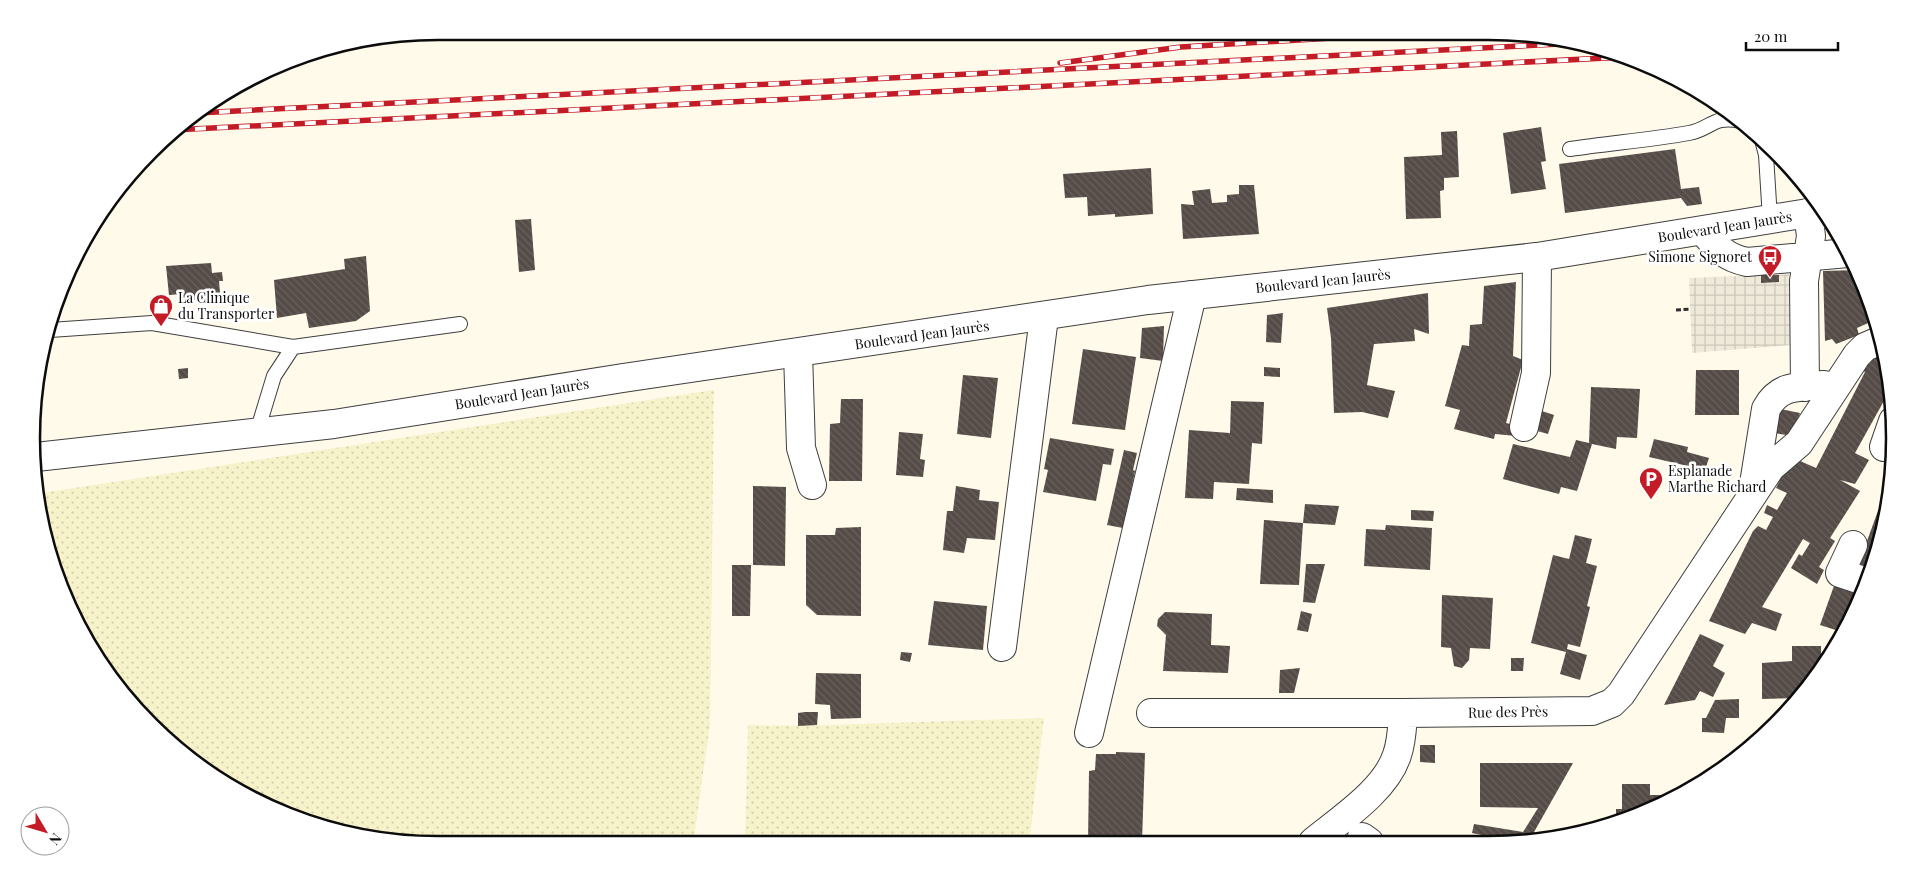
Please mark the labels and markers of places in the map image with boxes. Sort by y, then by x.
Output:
bus stop icon: Simone Signoret [1757,244,1783,278]
place label: Simone Signoret [1648,247,1753,266]
place label: La Clinique du Transporter [178,288,275,323]
shop icon: La Clinique du Transporter [148,293,174,327]
place label: Esplanade Marthe Richard [1668,461,1766,496]
parking icon: Esplanade Marthe Richard [1638,466,1664,500]

